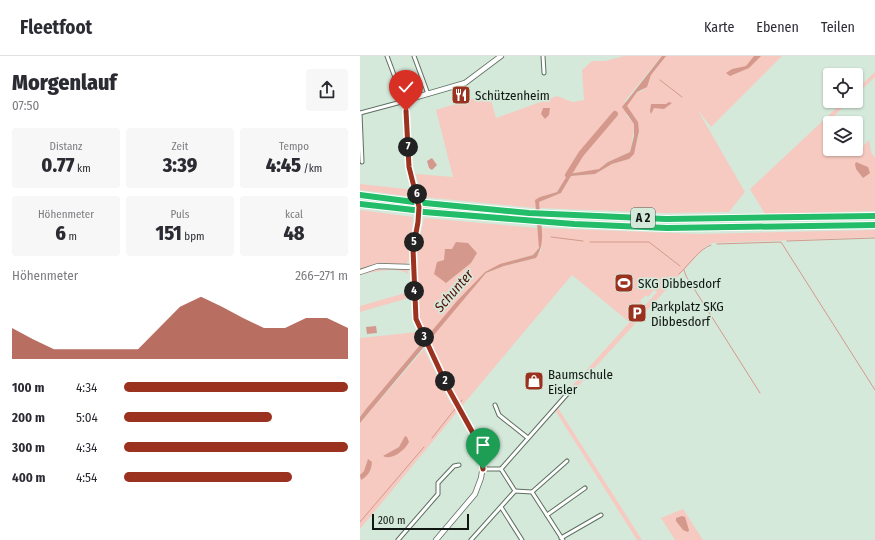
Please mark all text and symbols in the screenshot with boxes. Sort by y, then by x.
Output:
text: Fleetfoot [20,16,92,39]
text: Karte [704,19,734,36]
text: Ebenen [756,19,799,36]
text: Teilen [821,19,855,36]
map controls [823,68,863,156]
button: locate [823,68,863,108]
text: Morgenlauf [12,69,117,96]
button: share [306,69,348,111]
pin [389,70,423,111]
icon: check [395,76,417,98]
restaurant icon: Schützenheim [450,84,472,106]
place label: Schützenheim [475,88,550,103]
text: 07:50 [12,98,39,113]
button: layers [823,116,863,156]
pin: 7 [398,137,418,157]
text: Distanz [50,140,82,153]
text: Zeit [172,140,188,153]
text: Tempo [279,140,309,153]
text: 7 [406,140,410,153]
text: 0.77 [41,153,74,177]
text: 3:39 [163,153,197,177]
text: 4:45 [266,153,301,177]
text: km [74,162,91,175]
text: /km [301,162,322,175]
pin: 6 [407,184,427,204]
text: 6 [414,187,420,200]
text: Höhenmeter [38,208,94,221]
text: Puls [171,208,189,221]
text: kcal [285,208,303,221]
road number: A 2 [631,208,655,228]
text: 6 [55,221,66,245]
text: 151 [156,221,182,245]
text: 48 [283,221,305,245]
text: m [66,230,77,243]
text: bpm [182,230,204,243]
pin: 5 [404,232,424,252]
text: 5 [411,235,417,248]
water label: Schunter [430,266,478,316]
text: Höhenmeter [12,268,78,283]
text: 266–271 m [295,268,348,283]
sports icon: SKG Dibbesdorf [613,272,635,294]
place label: SKG Dibbesdorf [638,276,722,291]
pin: 4 [404,281,424,301]
text: 4 [411,284,417,297]
place label: Parkplatz SKG Dibbesdorf [651,299,724,329]
parking icon: Parkplatz SKG Dibbesdorf [626,302,648,324]
pin: 3 [414,327,434,347]
text: 3 [421,330,427,343]
place label: Baumschule Eisler [548,367,613,397]
shop icon: Baumschule Eisler [523,370,545,392]
pin: 2 [435,371,455,391]
text: 2 [442,374,448,387]
text: 100 m [12,380,44,395]
text: 4:34 [76,380,97,395]
text: 200 m [12,410,45,425]
text: 5:04 [76,410,98,425]
pin [466,428,500,469]
icon: arrive [472,434,494,456]
text: 300 m [12,440,45,455]
text: 4:34 [76,440,97,455]
text: 400 m [12,470,46,485]
text: 4:54 [76,470,97,485]
scale bar [372,512,469,531]
text: 200 m [378,514,405,527]

